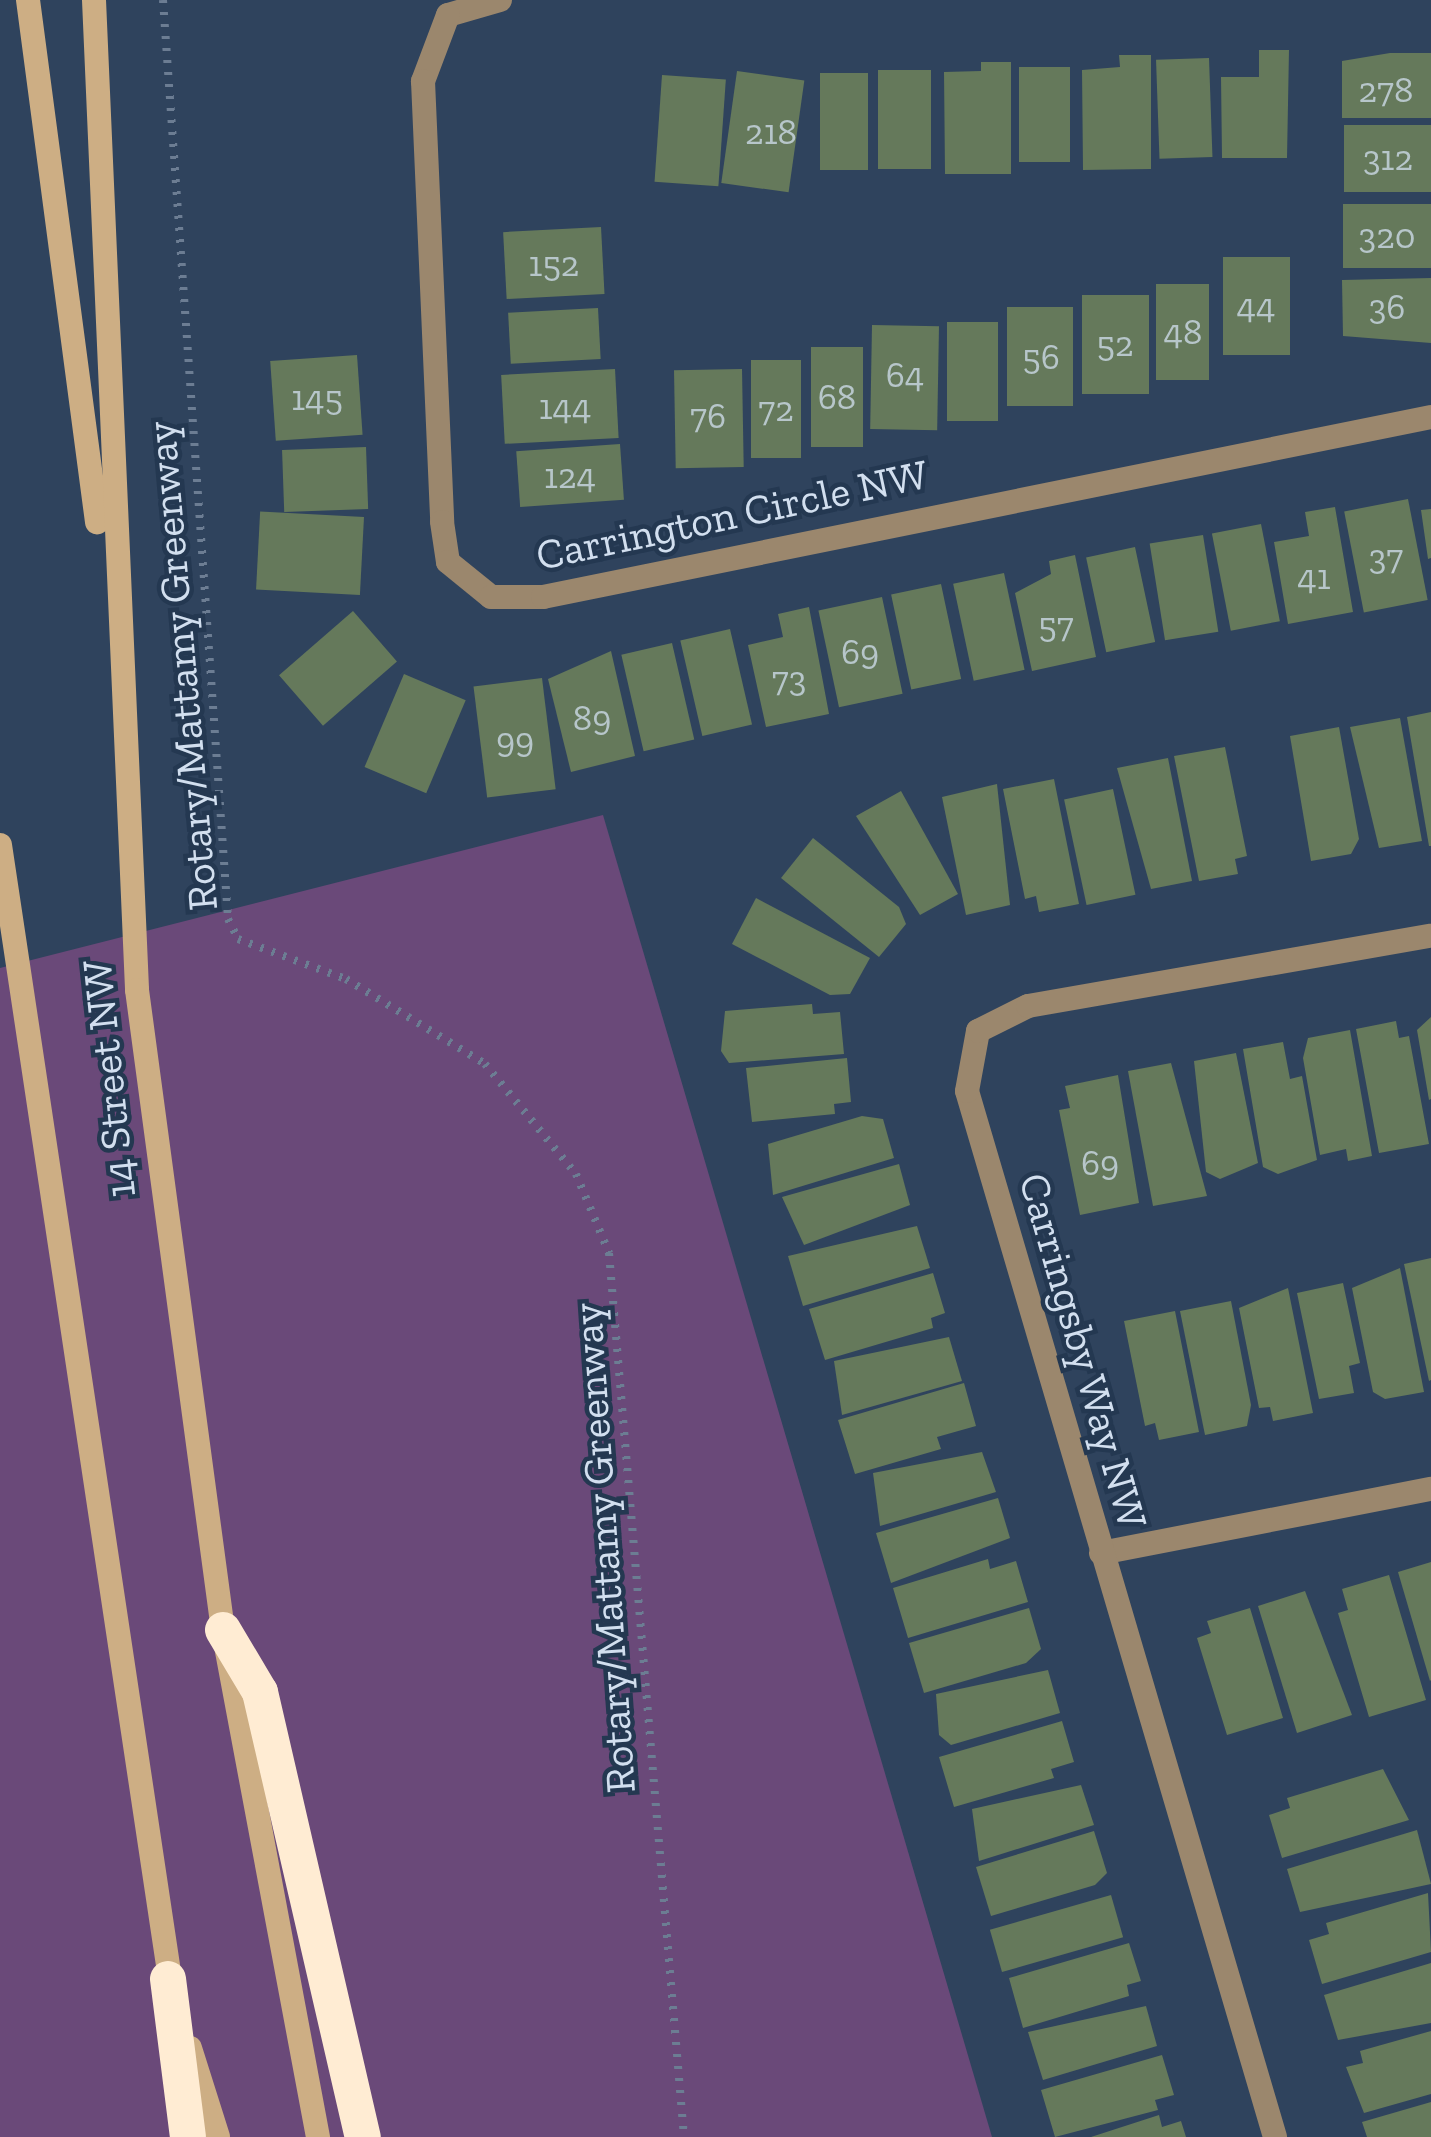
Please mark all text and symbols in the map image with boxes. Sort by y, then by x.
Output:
house number: 278 [1359,68,1413,112]
house number: 218 [745,110,797,154]
house number: 312 [1363,136,1413,180]
house number: 320 [1359,214,1415,258]
house number: 152 [529,242,579,286]
house number: 44 [1237,284,1275,328]
house number: 36 [1369,285,1405,329]
house number: 48 [1164,310,1202,354]
house number: 52 [1097,322,1133,366]
house number: 56 [1022,335,1060,379]
house number: 64 [886,353,924,397]
house number: 68 [818,375,856,419]
house number: 145 [291,376,343,420]
house number: 144 [539,385,591,429]
house number: 72 [758,387,794,431]
house number: 76 [690,394,726,438]
street label: Rotary/Mattamy Greenway [135,419,229,913]
street label: Carrington Circle NW [532,449,932,581]
house number: 124 [544,454,596,498]
house number: 37 [1369,535,1403,579]
house number: 41 [1297,555,1331,599]
house number: 57 [1038,603,1074,647]
house number: 69 [841,630,879,674]
house number: 73 [772,657,806,701]
house number: 89 [573,696,611,740]
house number: 99 [496,718,534,762]
street label: 14 Street NW [71,958,147,1200]
house number: 69 [1081,1141,1119,1185]
street label: Carringsby Way NW [1008,1166,1158,1536]
street label: Rotary/Mattamy Greenway [562,1301,646,1795]

